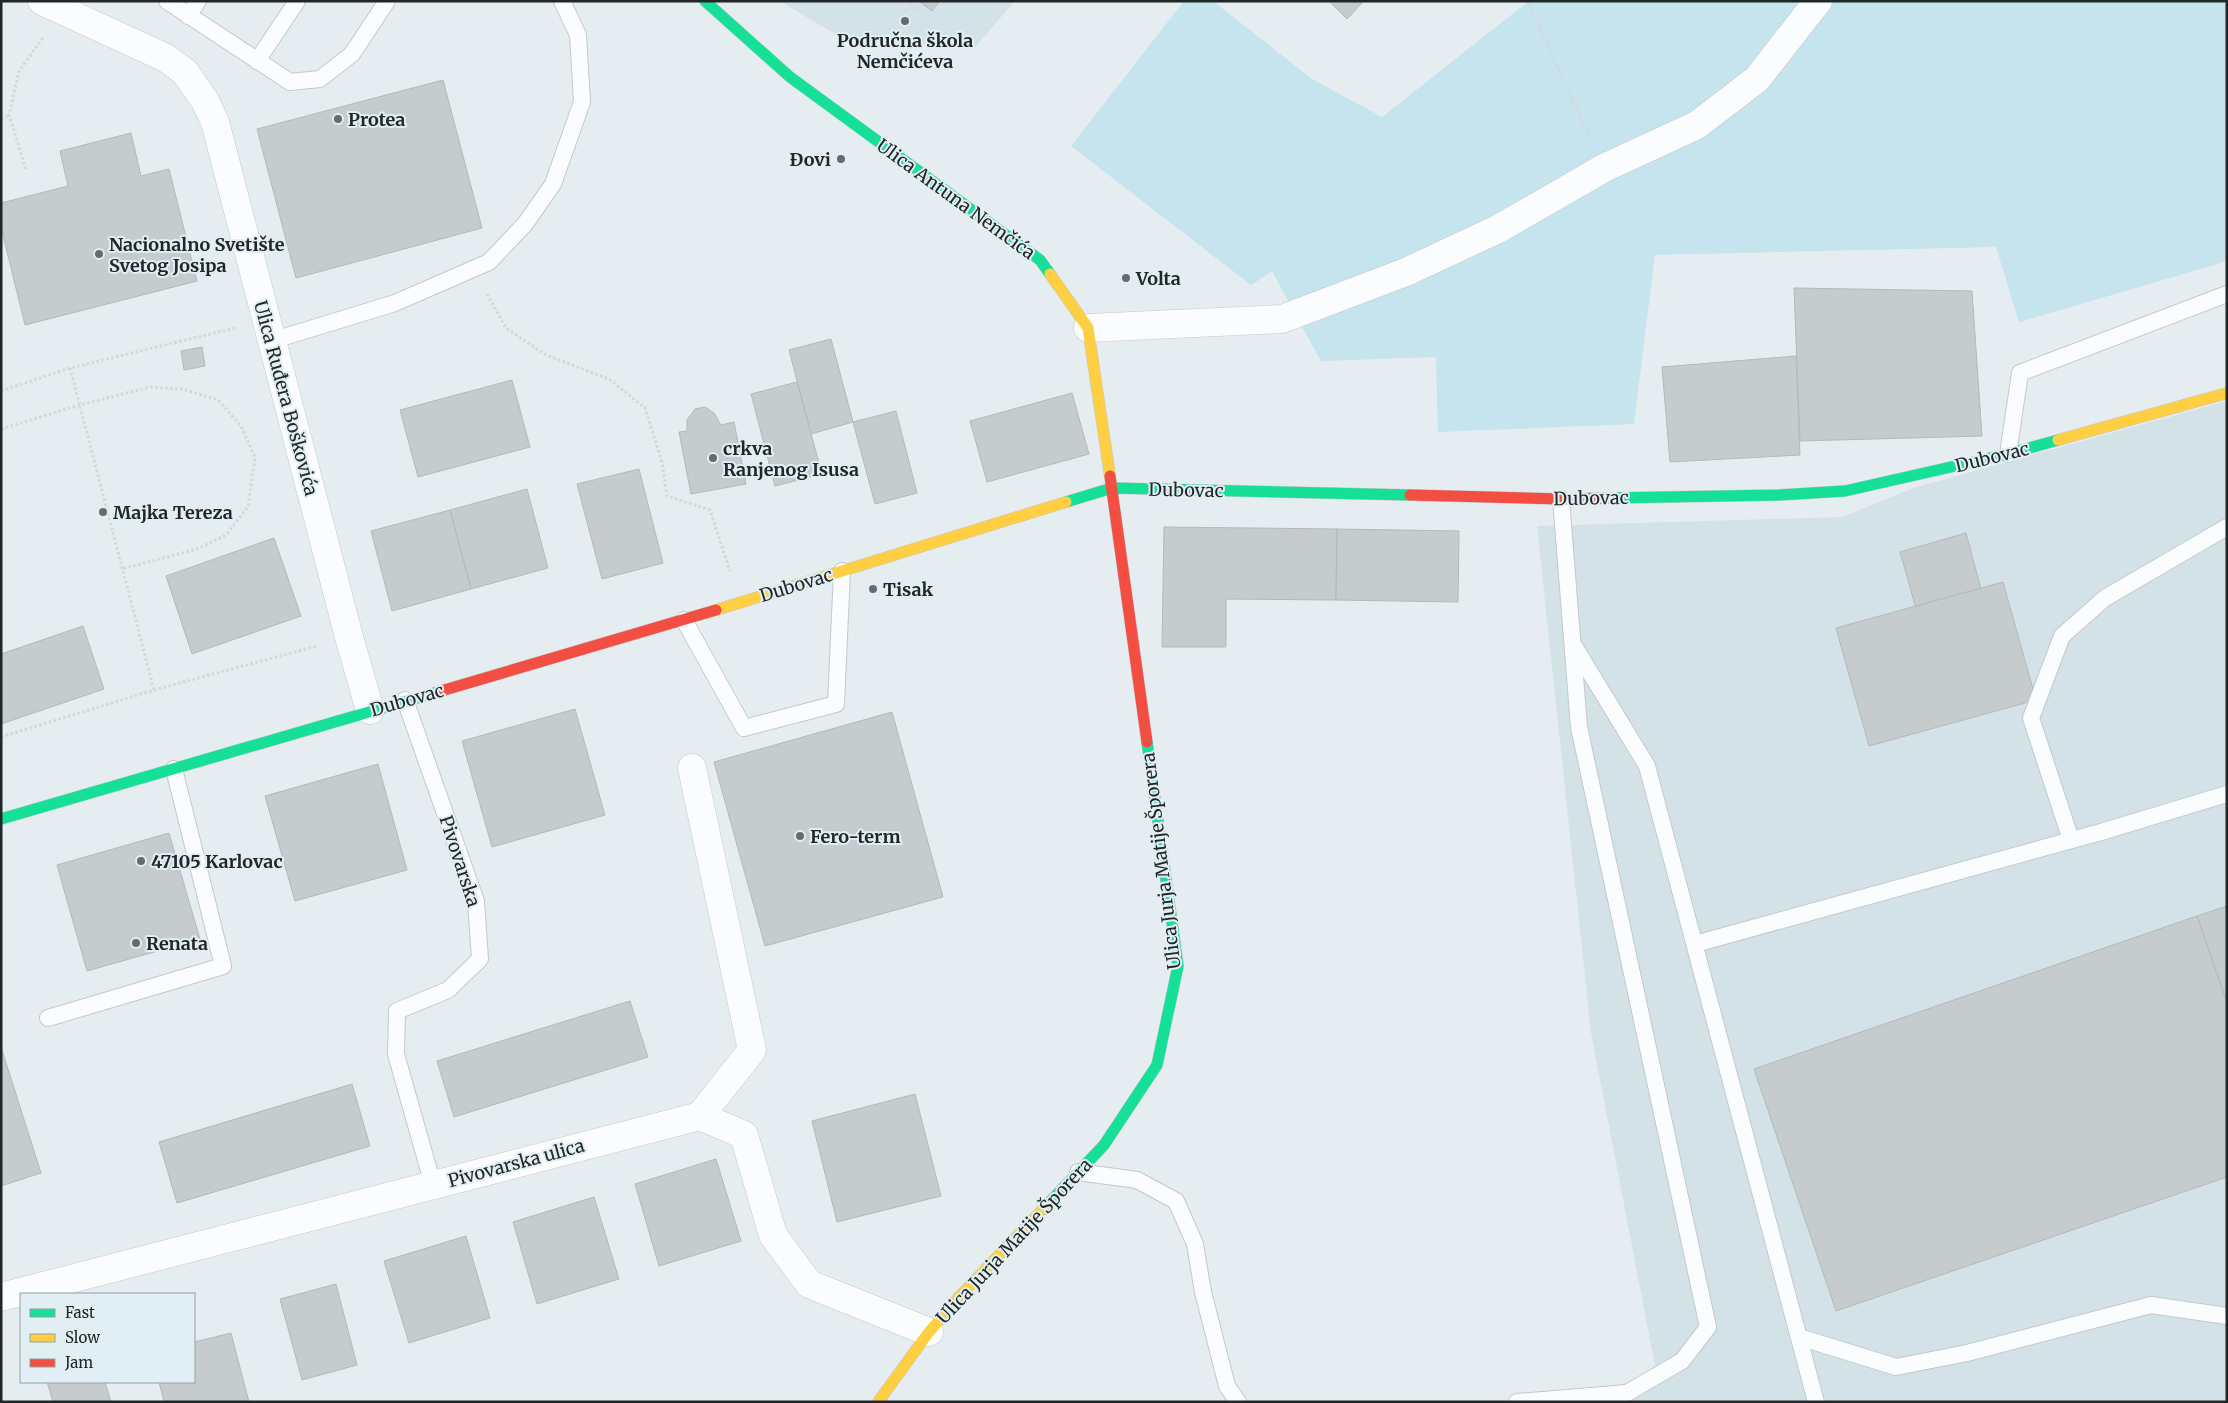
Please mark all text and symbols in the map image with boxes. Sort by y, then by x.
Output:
marker: Područna škola Nemčićeva [899,15,911,27]
place label: Područna škola Nemčićeva [837,29,973,73]
place label: Protea [348,108,405,131]
marker: Protea [332,113,344,125]
street label: Ulica Antuna Nemčića [872,134,1040,265]
place label: Đovi [790,148,831,171]
marker: Đovi [835,153,847,165]
place label: Nacionalno Svetište Svetog Josipa [109,233,285,277]
marker: Nacionalno Svetište Svetog Josipa [93,248,105,260]
place label: Volta [1135,267,1181,290]
marker: Volta [1120,272,1132,284]
street label: Ulica Ruđera Boškovića [249,298,323,498]
place label: crkva Ranjenog Isusa [723,437,859,481]
street label: Dubovac [1953,437,2031,477]
marker: crkva Ranjenog Isusa [707,452,719,464]
street label: Dubovac [1148,478,1224,502]
street label: Dubovac [1553,486,1629,510]
place label: Majka Tereza [113,501,233,524]
marker: Majka Tereza [97,506,109,518]
street label: Dubovac [757,563,835,607]
place label: Tisak [883,578,934,601]
marker: Tisak [867,583,879,595]
street label: Dubovac [368,679,446,721]
street label: Ulica Jurja Matije Šporera [1136,751,1186,971]
street label: Pivovarska [434,812,486,910]
place label: Fero-term [810,825,901,848]
marker: Fero-term [794,830,806,842]
place label: 47105 Karlovac [151,850,283,873]
marker: 47105 Karlovac [135,855,147,867]
place label: Renata [146,932,208,955]
marker: Renata [130,937,142,949]
street label: Pivovarska ulica [445,1134,587,1192]
street label: Ulica Jurja Matije Šporera [931,1153,1097,1329]
legend [20,1293,195,1383]
text: Fast [65,1303,95,1322]
text: Slow [65,1328,100,1347]
text: Jam [64,1353,93,1372]

